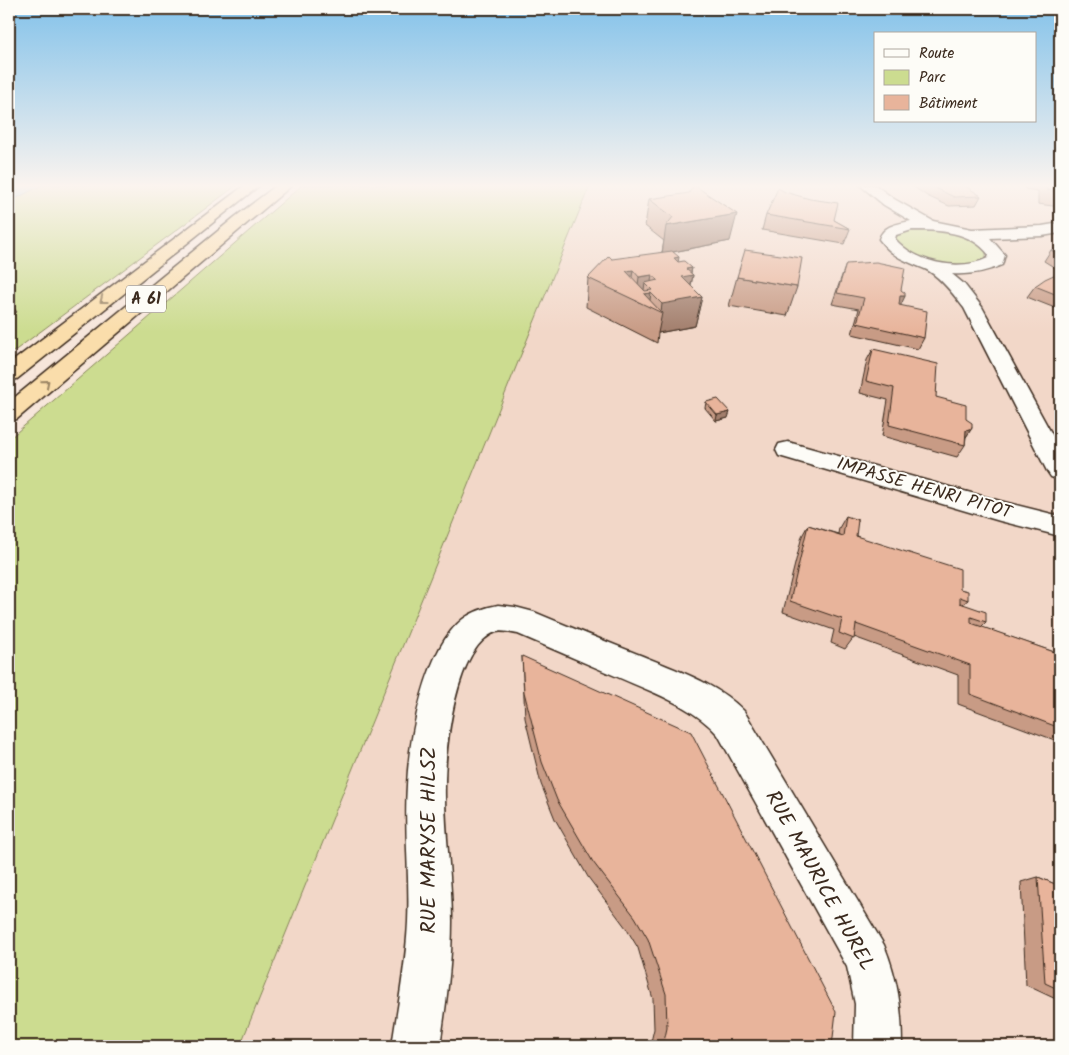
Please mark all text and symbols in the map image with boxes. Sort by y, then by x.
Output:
legend [874,32,1036,122]
text: Route [919,42,955,66]
text: Parc [919,66,946,90]
text: Bâtiment [919,92,978,116]
road number: A 61 [126,286,166,312]
one-way arrow [100,294,109,302]
one-way arrow [40,380,49,388]
street label: IMPASSE HENRI PITOT [833,450,1016,528]
street label: RUE MARYSE HILSZ [413,746,446,934]
street label: RUE MAURICE HUREL [756,785,882,977]

